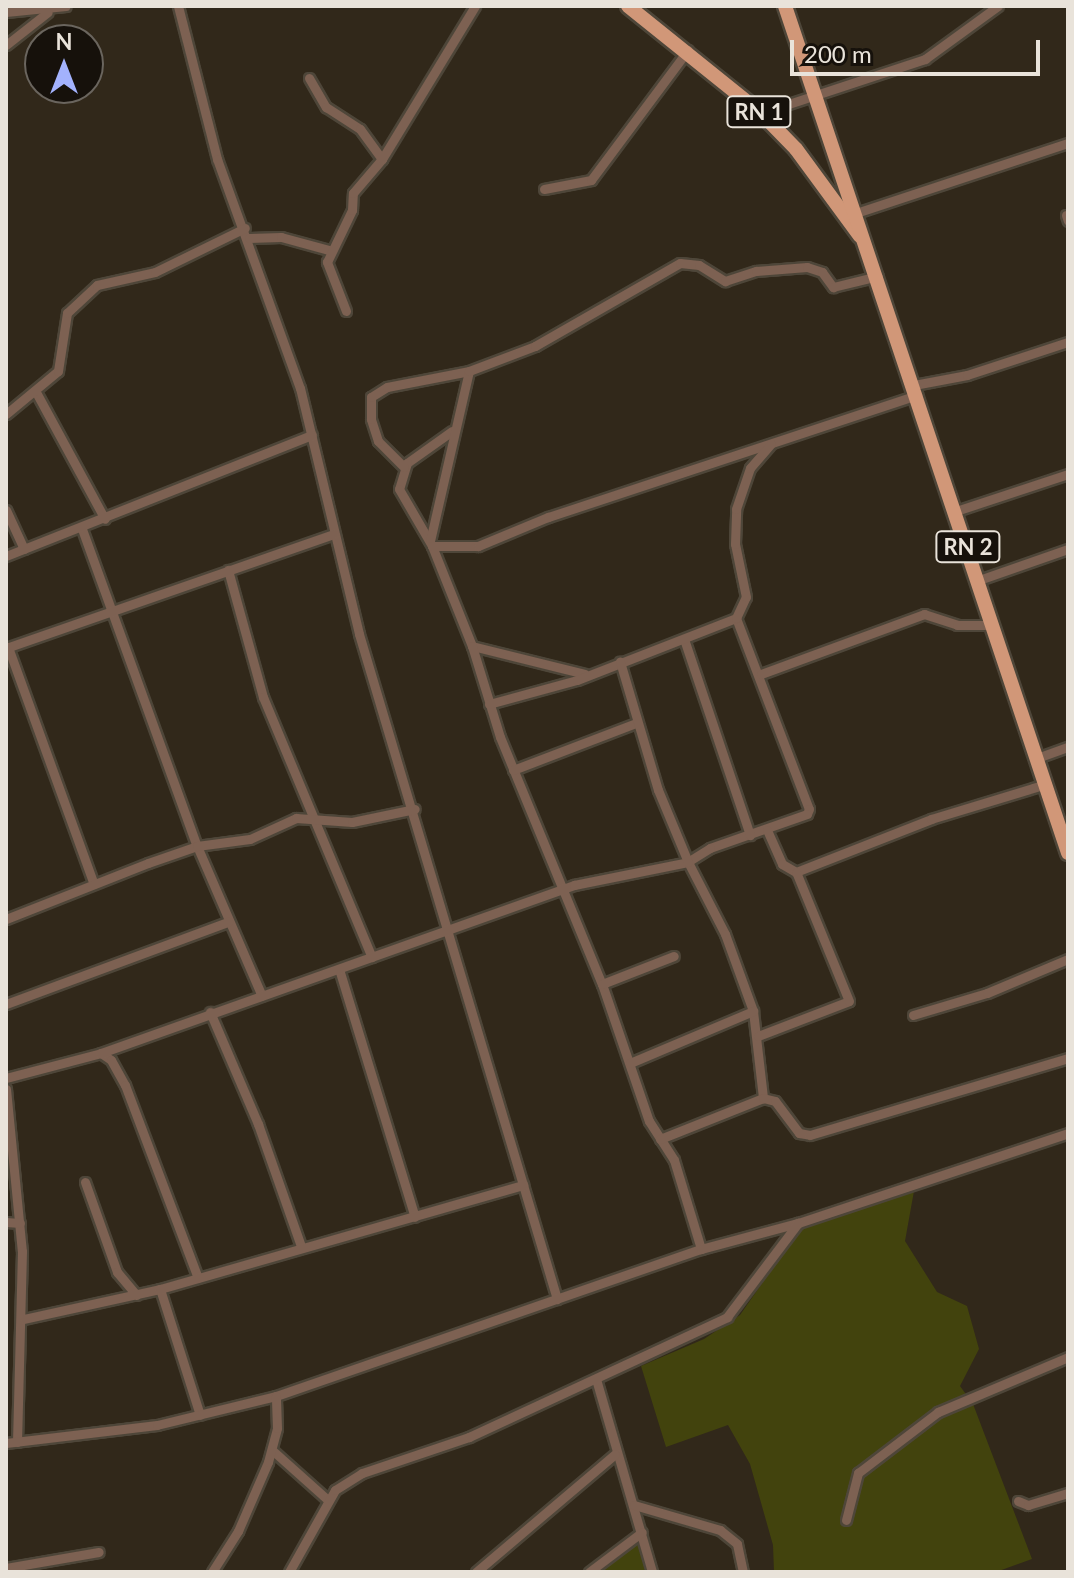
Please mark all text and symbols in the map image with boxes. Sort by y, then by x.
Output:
north arrow [24,24,104,104]
scale bar [794,24,1044,74]
text: N [56,28,72,55]
text: 200 m [804,39,872,68]
road number: RN 1 [725,94,793,130]
road number: RN 2 [934,529,1002,565]

